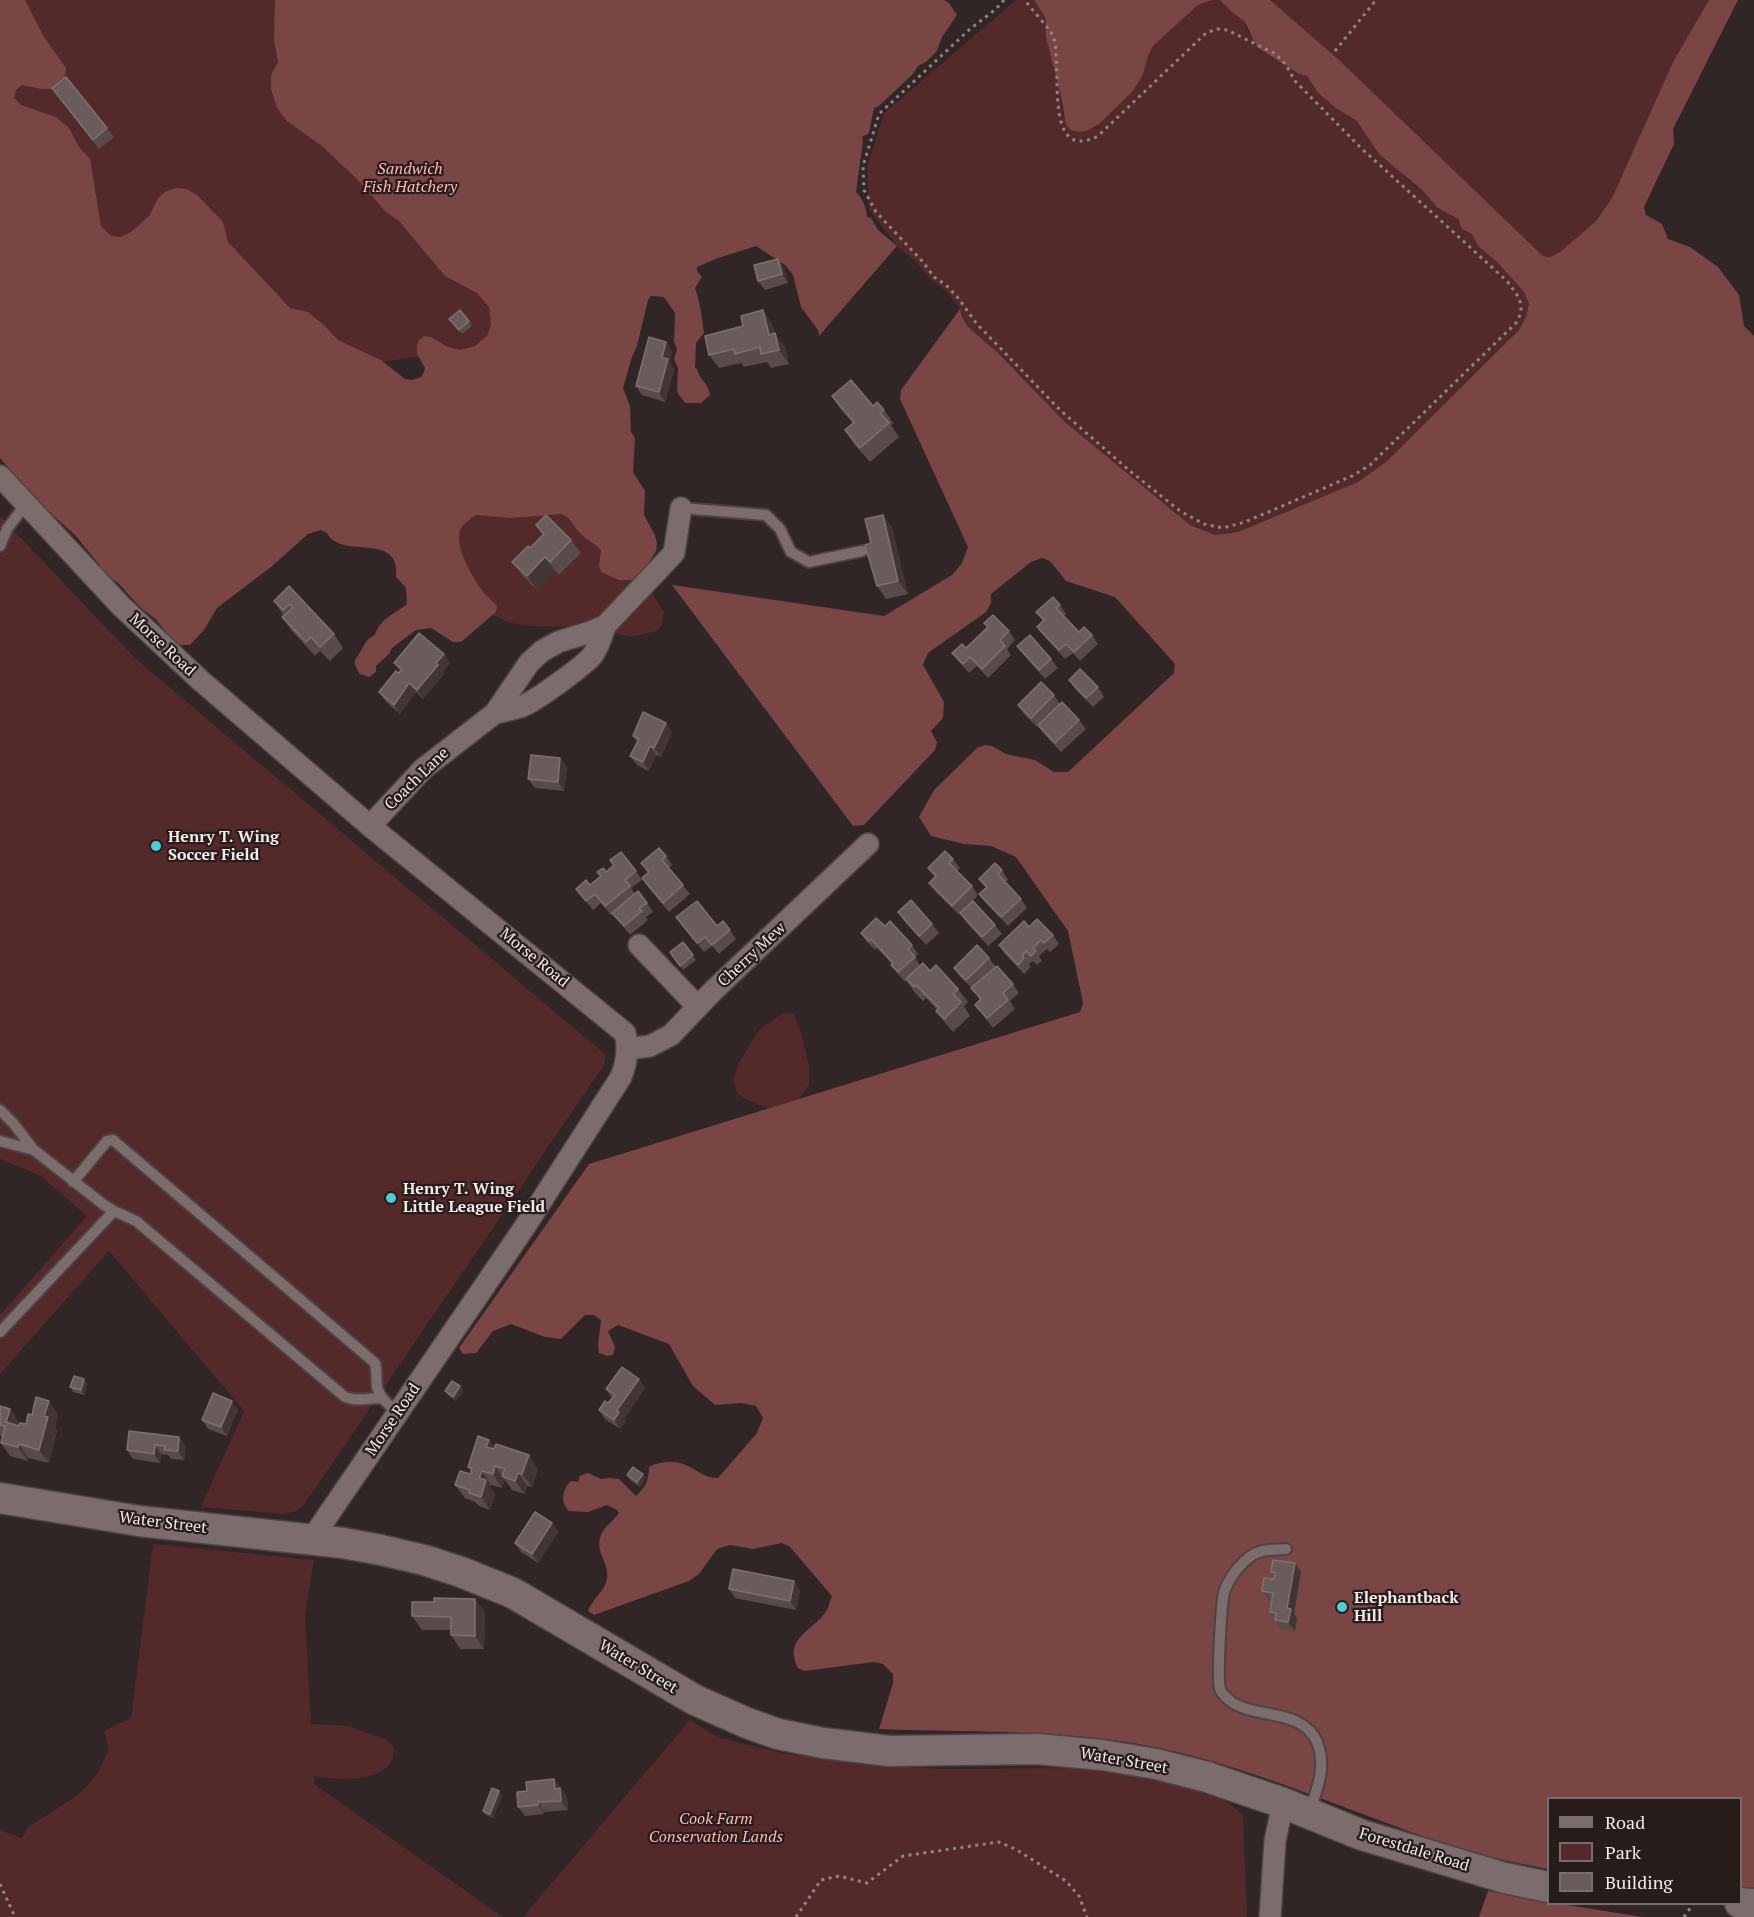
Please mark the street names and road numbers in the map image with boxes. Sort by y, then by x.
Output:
street label: Morse Road [125,610,199,680]
street label: Coach Lane [381,744,453,814]
street label: Cherry Mew [714,919,790,991]
street label: Morse Road [496,924,572,992]
street label: Morse Road [362,1380,424,1460]
street label: Water Street [118,1508,208,1538]
street label: Water Street [595,1636,681,1698]
street label: Water Street [1079,1744,1169,1778]
street label: Forestdale Road [1357,1824,1471,1876]

